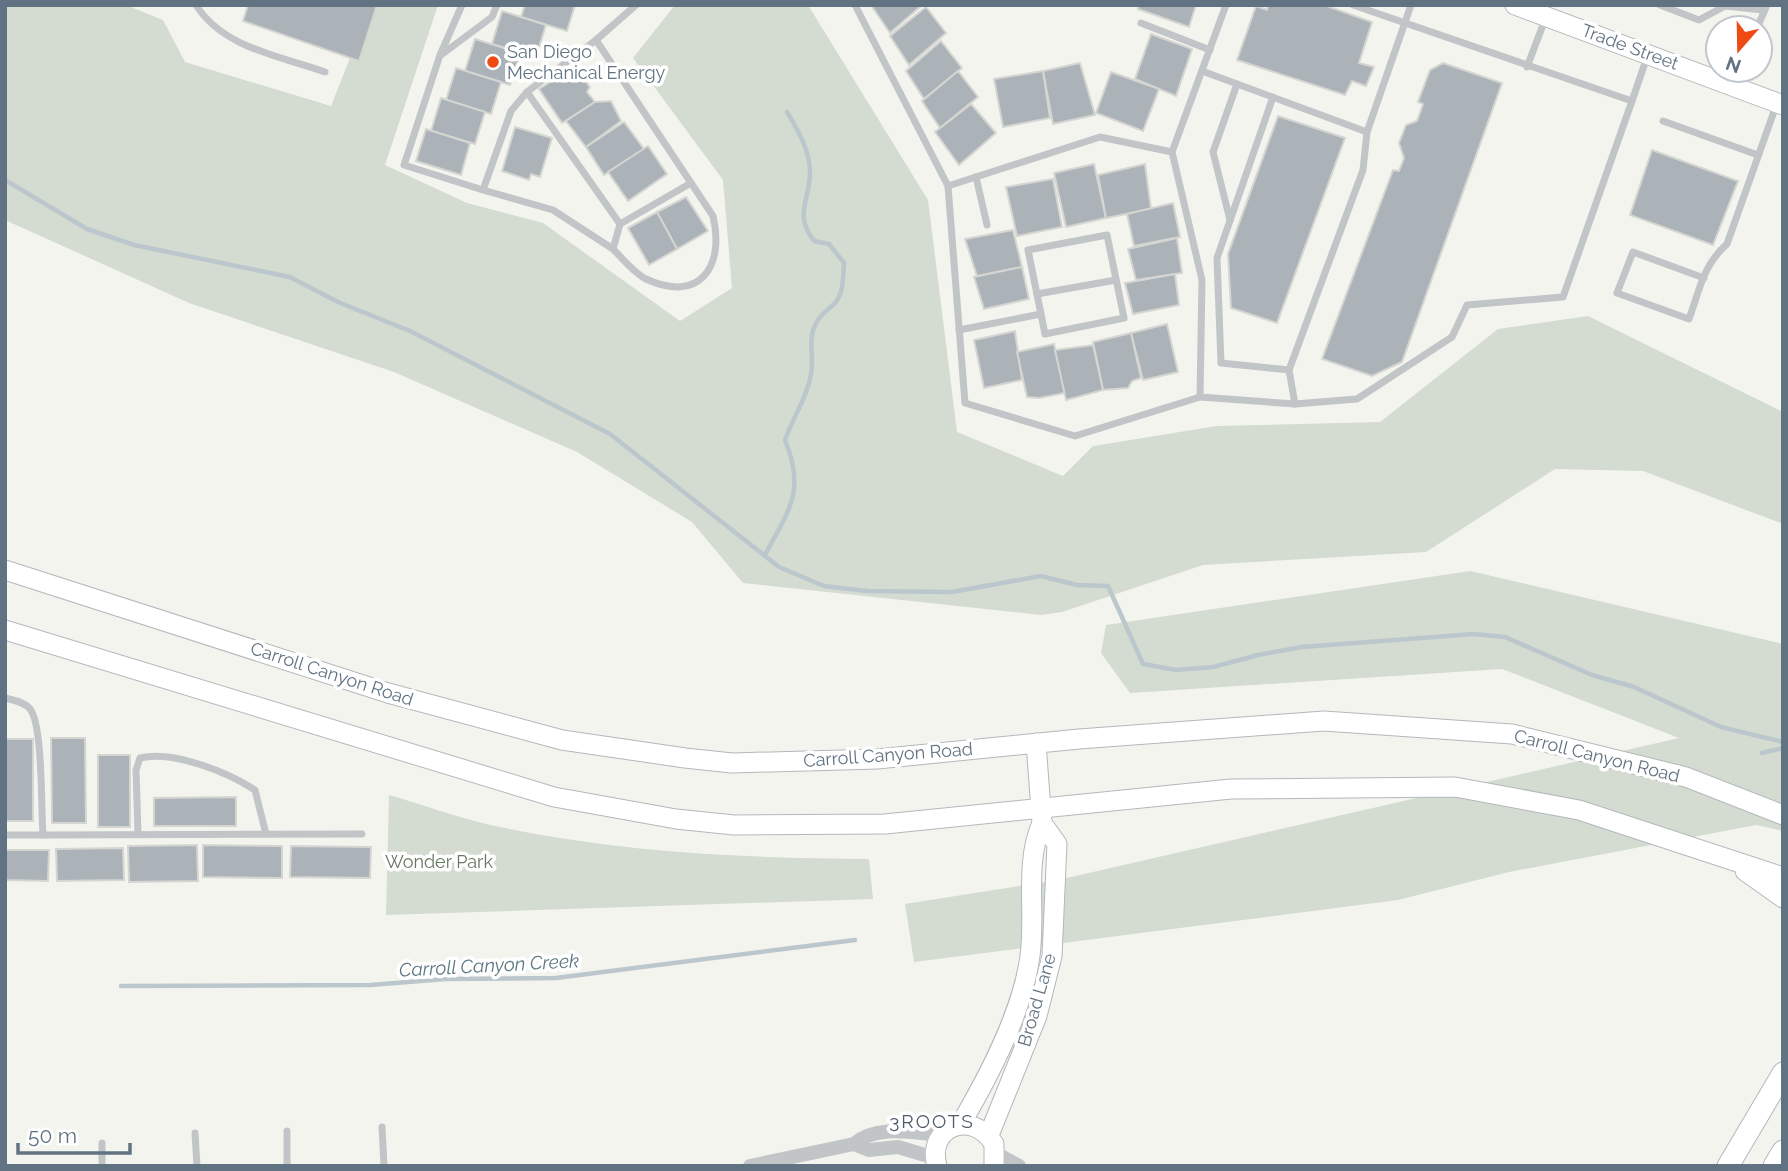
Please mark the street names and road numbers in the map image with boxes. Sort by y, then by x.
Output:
street label: Trade Street [1579,19,1682,74]
street label: Carroll Canyon Road [248,637,416,710]
street label: Carroll Canyon Road [1512,725,1682,786]
street label: Carroll Canyon Road [802,738,973,771]
street label: Broad Lane [1013,951,1060,1049]

